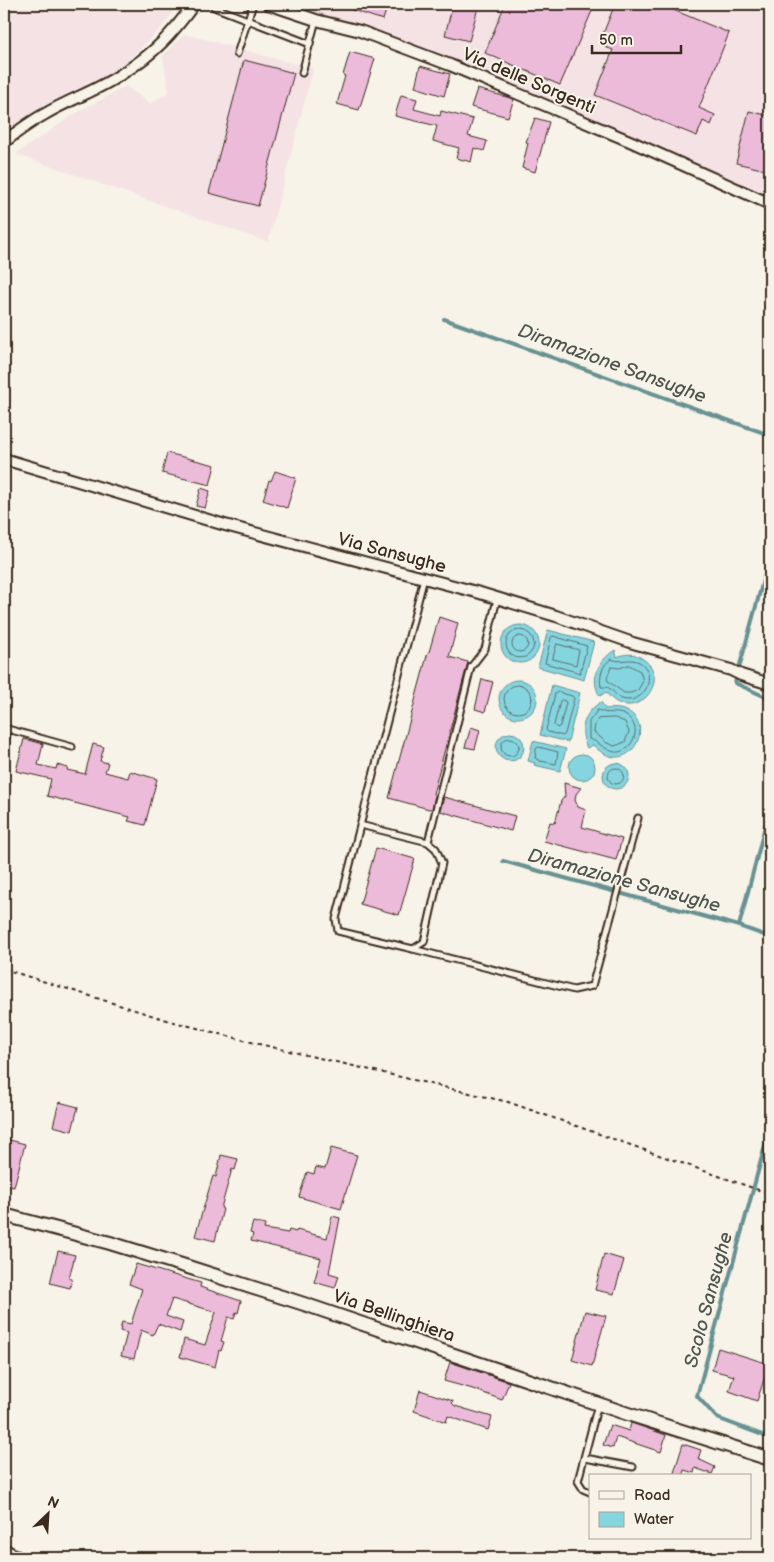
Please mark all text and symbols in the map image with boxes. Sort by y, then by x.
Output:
scale bar [592,22,680,54]
text: 50 m [599,31,633,50]
street label: Via delle Sorgenti [459,43,599,119]
water label: Diramazione Sansughe [515,319,709,409]
street label: Via Sansughe [336,528,449,578]
water label: Diramazione Sansughe [525,844,723,918]
water label: Scolo Sansughe [680,1230,738,1370]
street label: Via Bellinghiera [330,1285,458,1347]
legend [589,1474,752,1540]
text: Road [634,1486,670,1505]
north arrow [22,1490,72,1540]
text: N [45,1493,62,1513]
text: Water [634,1510,674,1529]

